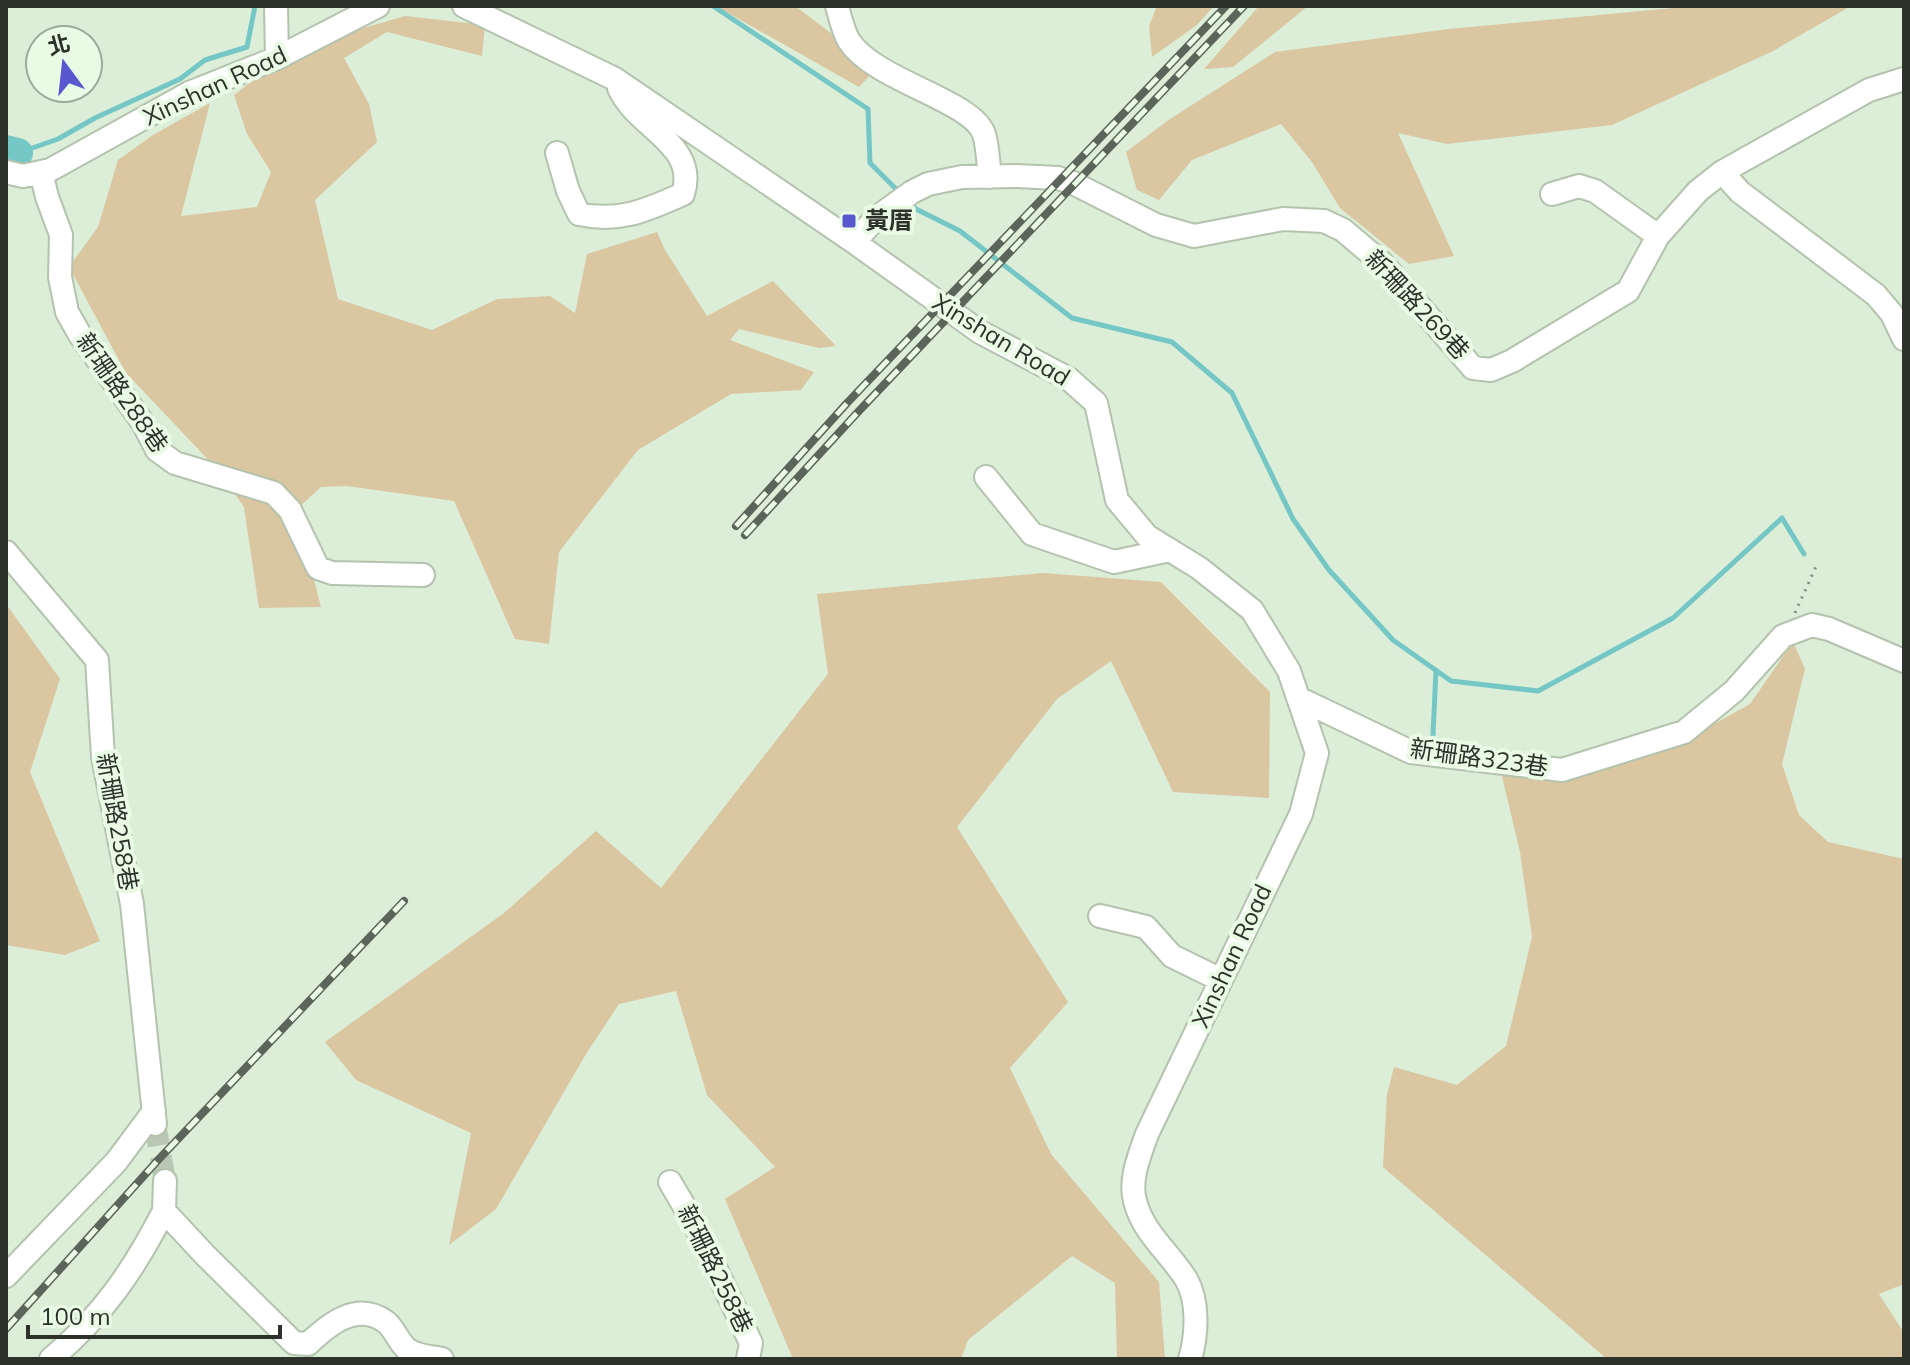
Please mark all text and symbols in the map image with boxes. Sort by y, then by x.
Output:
north arrow [24,24,104,104]
text: 北 [45,28,73,61]
street label: Xinshan Road [138,39,291,131]
place label: 黃厝 [865,205,913,235]
marker: 黃厝 [840,212,858,230]
street label: 新珊路269巷 [1359,243,1476,365]
street label: Xinshan Road [927,286,1076,392]
street label: 新珊路288巷 [71,327,175,458]
street label: 新珊路323巷 [1408,732,1550,782]
street label: 新珊路258巷 [91,751,145,893]
street label: Xinshan Road [1185,879,1277,1032]
street label: 新珊路258巷 [672,1199,760,1338]
scale bar [28,1289,280,1339]
text: 100 m [40,1301,111,1331]

